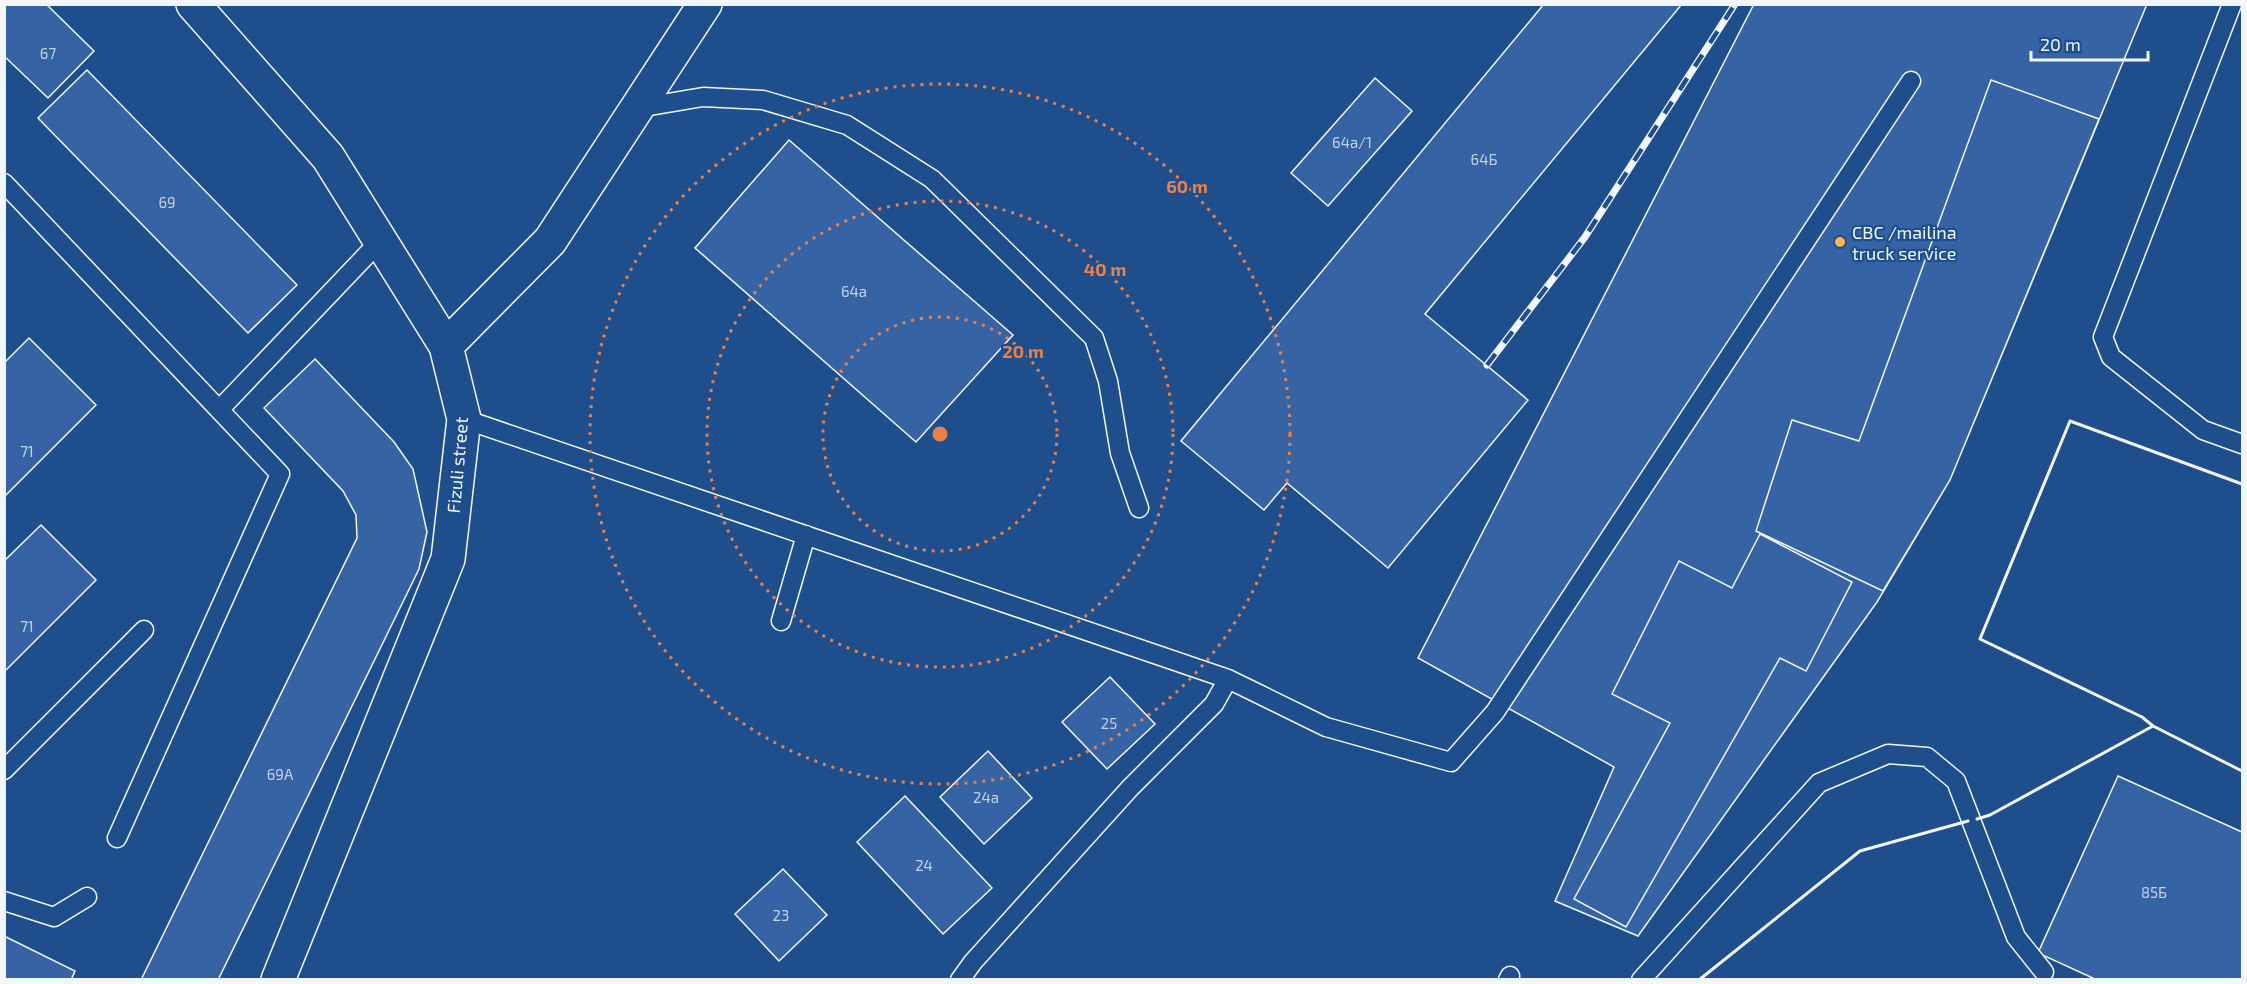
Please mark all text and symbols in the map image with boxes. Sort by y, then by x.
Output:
scale bar [2031,24,2148,62]
text: 20 m [2040,33,2081,55]
house number: 67 [40,44,56,62]
house number: 64а/1 [1332,133,1372,151]
house number: 64Б [1471,150,1497,168]
text: 60 m [1166,175,1208,197]
house number: 69 [158,193,176,211]
place label: CBC /mailina truck service [1852,221,1957,264]
marker: CBC /mailina truck service [1833,235,1847,249]
text: 40 m [1084,258,1126,280]
house number: 64а [841,282,867,300]
text: 20 m [1002,340,1044,362]
street label: Fizuli street [442,416,472,514]
centre of rings [930,424,950,444]
house number: 71 [20,442,34,460]
house number: 71 [20,617,34,635]
house number: 25 [1101,714,1117,732]
house number: 69А [267,765,294,783]
house number: 24а [973,788,999,806]
house number: 24 [915,856,933,874]
house number: 85Б [2141,883,2167,901]
house number: 23 [773,906,789,924]

